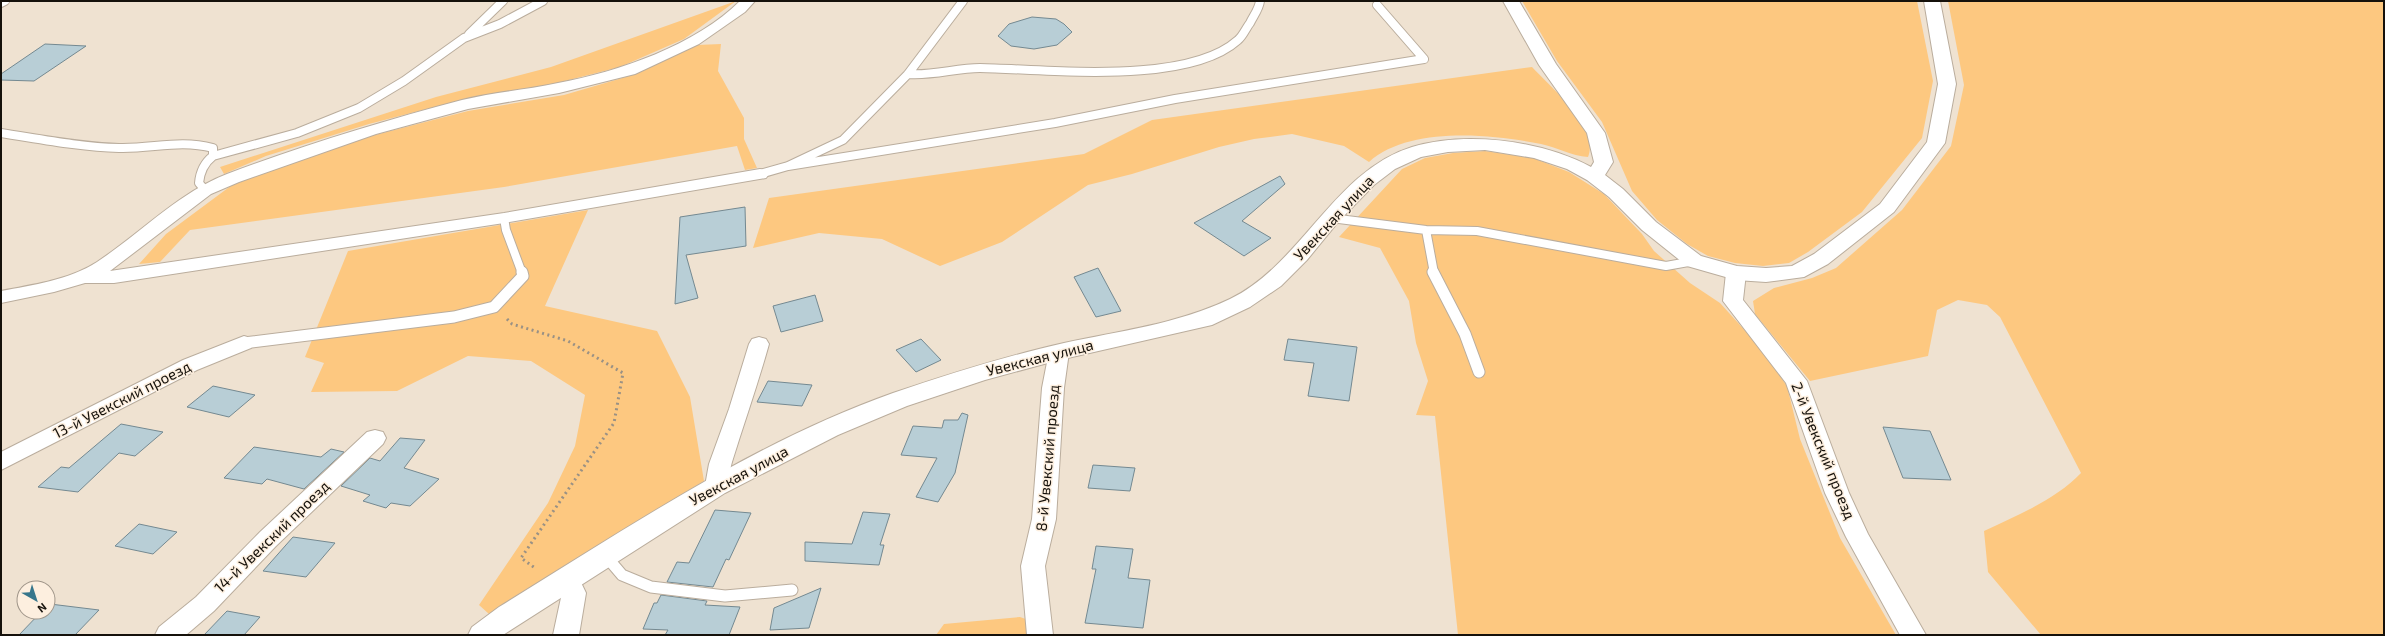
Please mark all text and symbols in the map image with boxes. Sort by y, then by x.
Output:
street label: Увекская улица [1289,171,1378,264]
street label: Увекская улица [984,335,1095,380]
street label: 13-й Увекский проезд [50,356,194,442]
street label: 2-й Увекский проезд [1788,379,1860,522]
street label: 8-й Увекский проезд [1032,384,1062,532]
street label: Увекская улица [686,441,792,510]
street label: 14-й Увекский проезд [210,477,333,596]
north arrow [16,580,56,620]
text: N [35,601,50,616]

